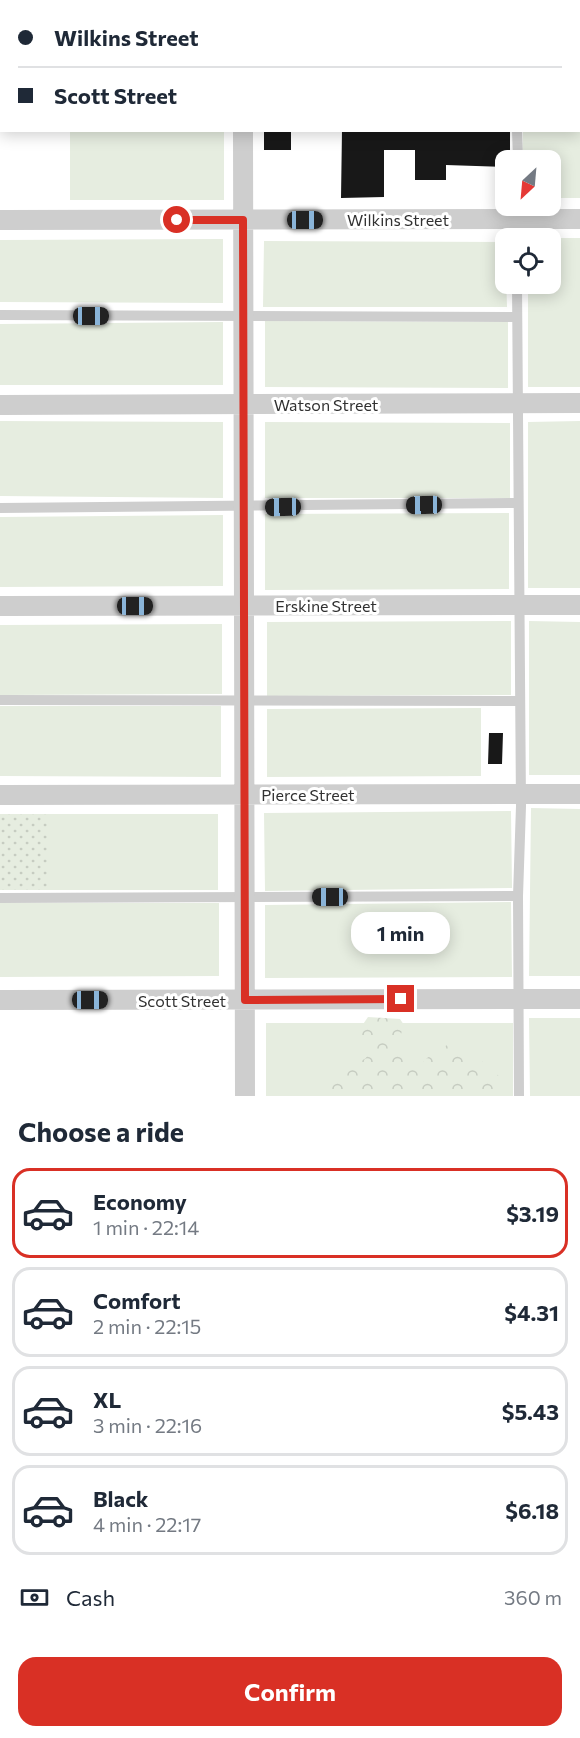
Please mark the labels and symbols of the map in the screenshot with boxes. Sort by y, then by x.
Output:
north arrow [495,150,561,216]
route start [163,206,190,233]
street label: Wilkins Street [347,210,449,229]
car [287,211,323,229]
car [73,307,109,325]
street label: Watson Street [274,395,379,414]
car [406,496,442,514]
car [265,498,301,516]
street label: Erskine Street [275,596,377,615]
car [117,597,153,615]
street label: Pierce Street [261,785,355,804]
car [312,888,348,906]
callout: 1 min [352,912,450,954]
route end [387,985,414,1012]
car [72,991,108,1009]
street label: Scott Street [138,991,227,1010]

